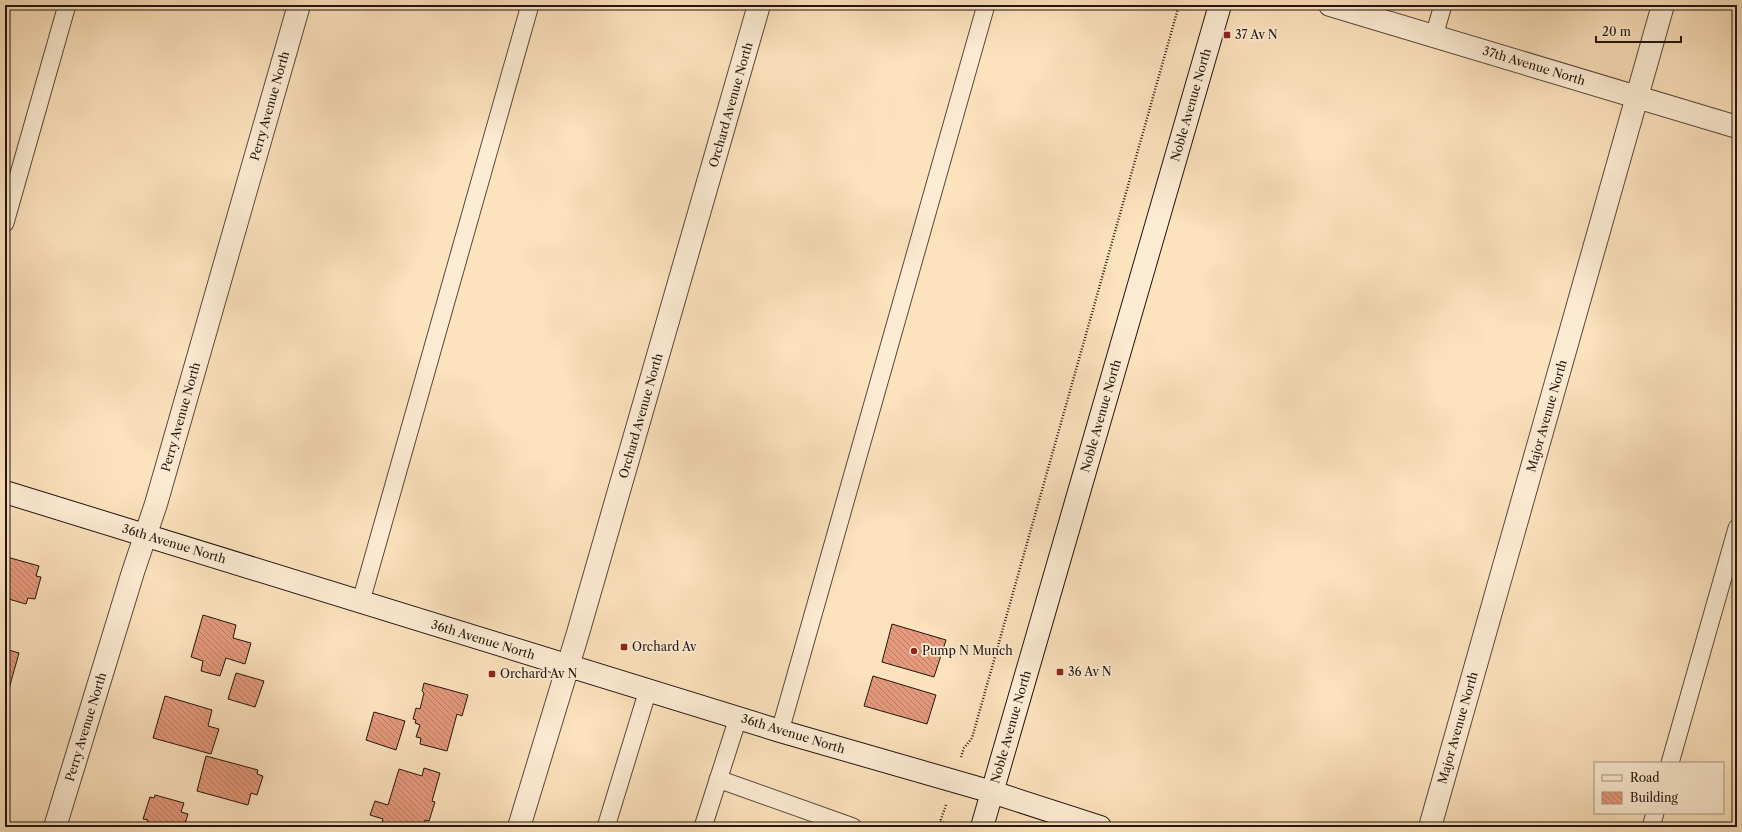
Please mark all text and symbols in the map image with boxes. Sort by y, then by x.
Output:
scale bar [1596,18,1681,44]
text: 20 m [1602,24,1631,39]
place label: 37 Av N [1235,27,1278,42]
marker: 37 Av N [1222,30,1232,40]
street label: Orchard Avenue North [705,40,756,169]
street label: 37th Avenue North [1481,43,1588,88]
street label: Noble Avenue North [1167,46,1214,163]
street label: Perry Avenue North [247,49,292,162]
street label: Orchard Avenue North [615,351,666,480]
street label: Noble Avenue North [1077,357,1124,474]
street label: Major Avenue North [1523,357,1570,474]
street label: Perry Avenue North [158,360,203,473]
street label: 36th Avenue North [120,521,228,567]
street label: 36th Avenue North [429,617,537,663]
place label: Orchard Av [632,639,697,654]
marker: Orchard Av [619,642,629,652]
place label: Pump N Munch [922,643,1013,658]
marker: Pump N Munch [909,646,919,656]
place label: 36 Av N [1068,664,1112,679]
place label: Orchard Av N [500,666,577,681]
marker: 36 Av N [1055,667,1065,677]
street label: Noble Avenue North [987,668,1034,785]
marker: Orchard Av N [487,669,497,679]
street label: Major Avenue North [1434,669,1481,786]
street label: Perry Avenue North [62,670,109,783]
street label: 36th Avenue North [739,711,847,757]
legend [1594,762,1724,814]
text: Road [1630,770,1660,785]
text: Building [1630,790,1678,805]

